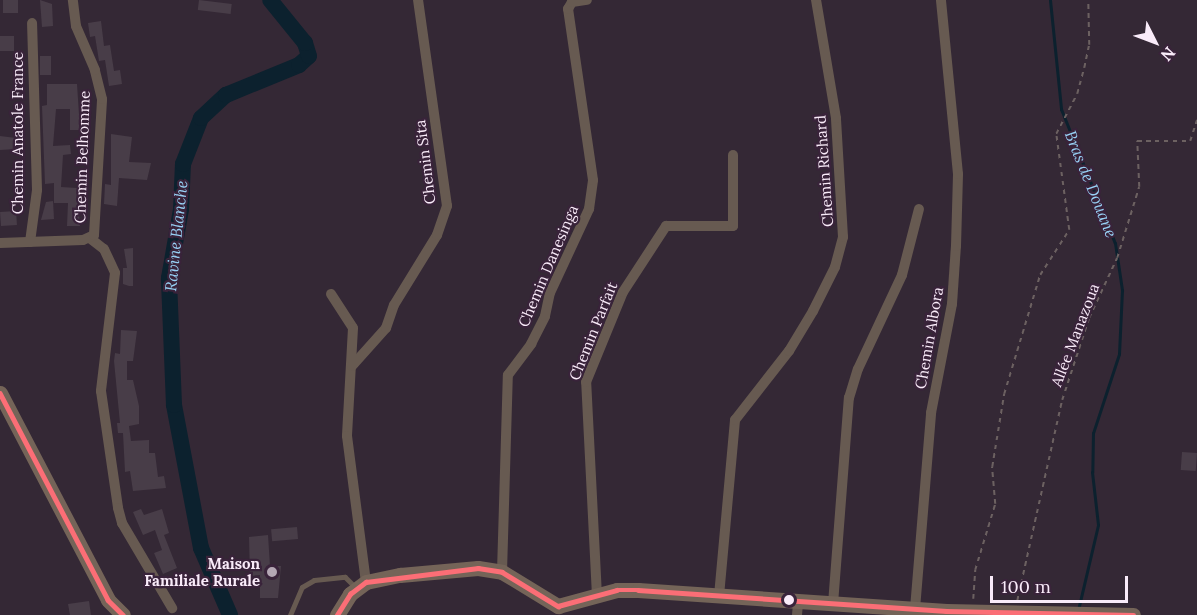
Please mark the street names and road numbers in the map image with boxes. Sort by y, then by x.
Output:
street label: Chemin Anatole France [9,52,27,214]
street label: Chemin Belhomme [71,90,93,224]
street label: Chemin Richard [811,115,837,227]
street label: Chemin Sita [411,119,439,205]
street label: Chemin Danesinga [514,202,582,330]
street label: Chemin Parfait [565,279,621,383]
street label: Allée Manazoua [1047,281,1103,389]
street label: Chemin Albora [911,286,947,390]

